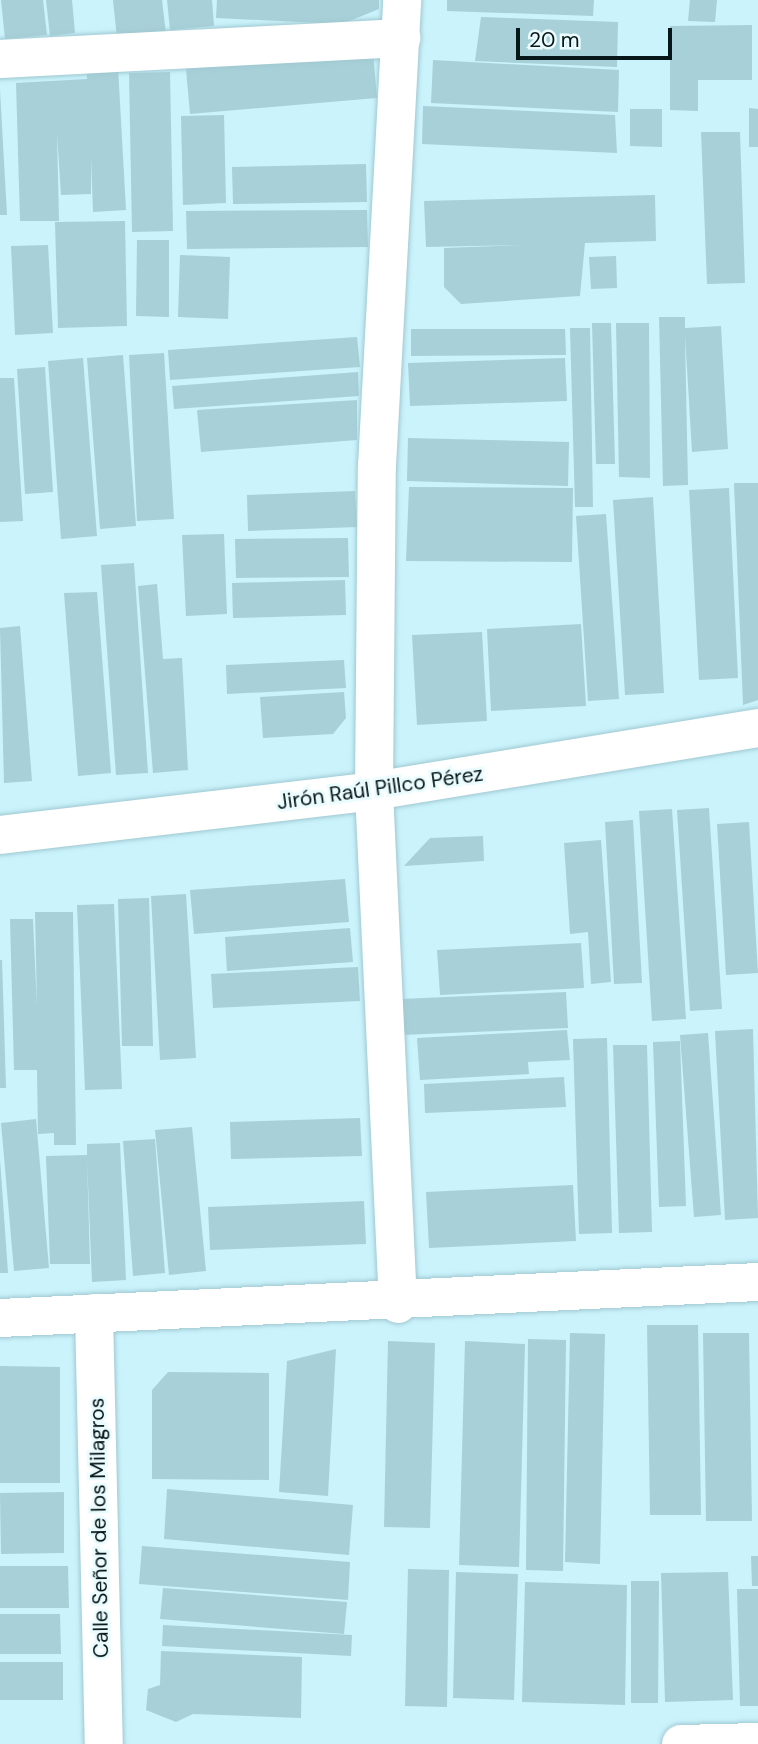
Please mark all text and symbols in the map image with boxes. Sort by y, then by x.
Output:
scale bar [520,14,676,58]
text: 20 m [529,26,580,54]
street label: Jirón Raúl Pillco Pérez [275,761,485,815]
street label: Calle Señor de los Milagros [84,1398,114,1658]

